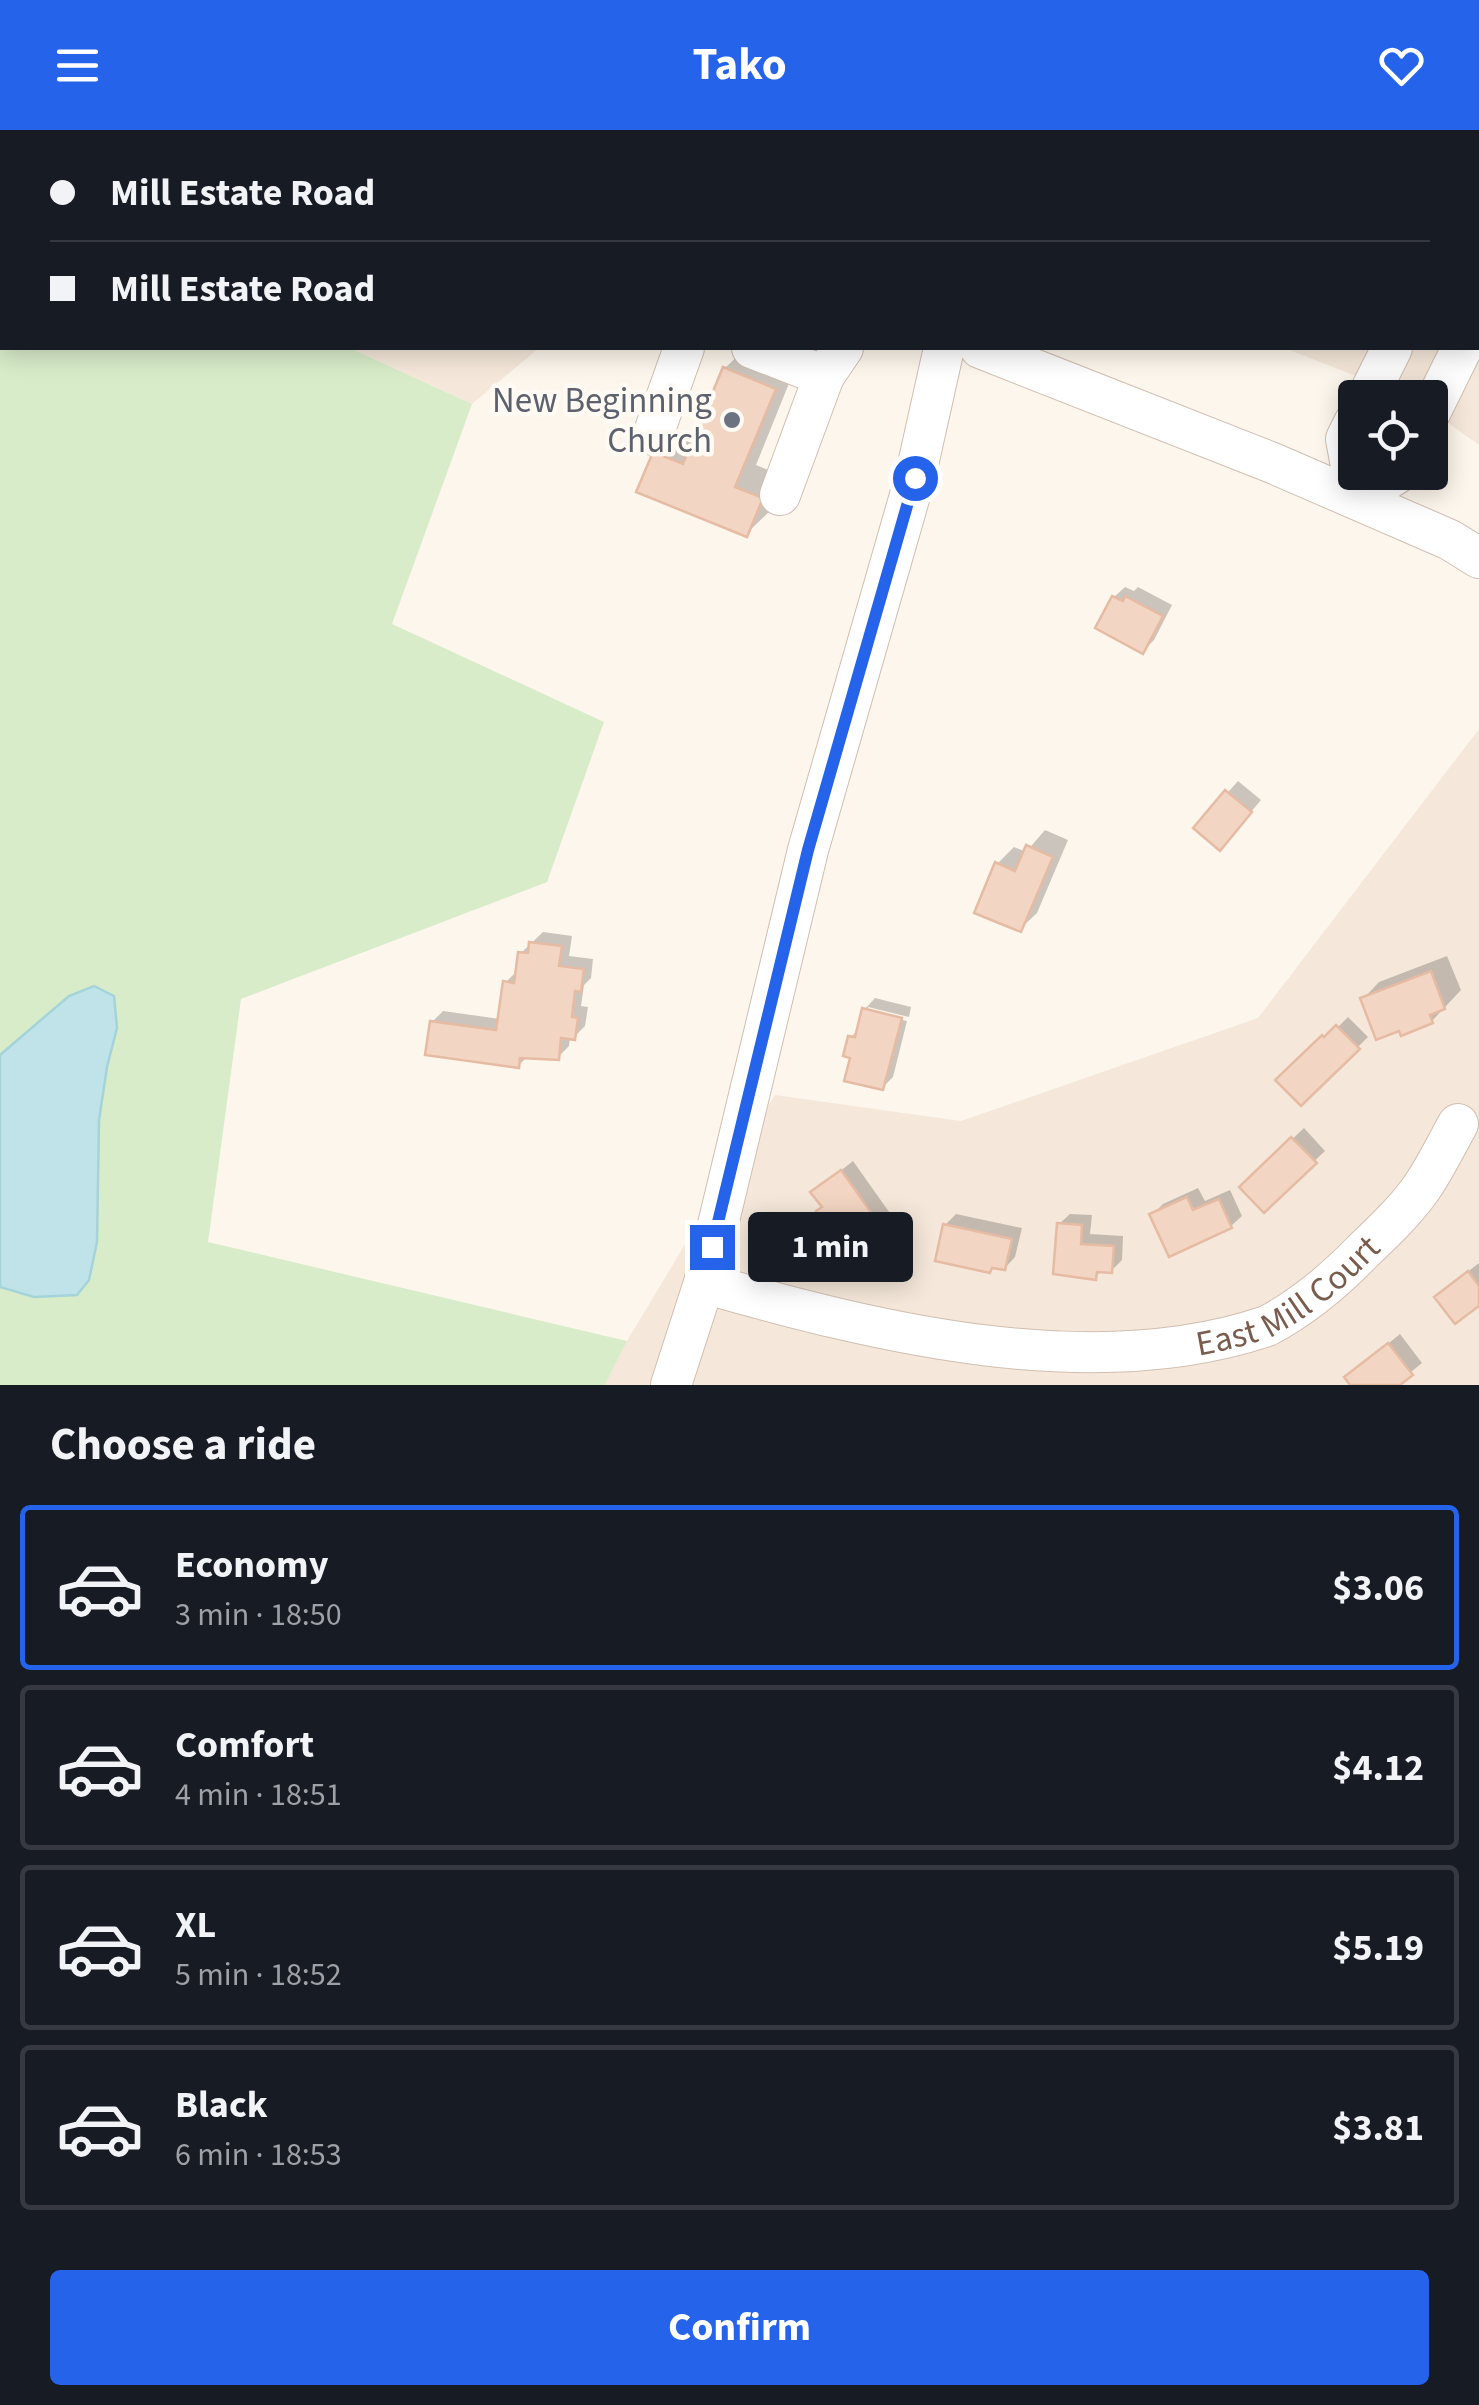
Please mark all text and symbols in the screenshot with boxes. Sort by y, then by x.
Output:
text: Tako [692,33,787,97]
icon: menu [50,38,105,93]
icon: heart [1374,38,1429,93]
text: Mill Estate Road [110,166,375,220]
text: Mill Estate Road [110,262,375,316]
place label: New Beginning Church [492,376,712,466]
map controls [1338,380,1448,490]
button: locate [1338,380,1448,490]
marker: New Beginning Church [721,409,743,431]
route start [893,456,938,501]
callout: 1 min [747,1212,912,1282]
text: 1 min [792,1224,869,1270]
street label: East Mill Court [1192,1224,1392,1369]
route end [690,1225,735,1270]
text: Choose a ride [50,1413,316,1477]
text: Economy [175,1538,328,1592]
icon: car [55,1543,145,1633]
text: $3.06 [1332,1561,1424,1615]
text: 3 min · 18:50 [175,1592,342,1638]
text: Comfort [175,1718,314,1772]
icon: car [55,1723,145,1813]
text: $4.12 [1332,1741,1424,1795]
text: 4 min · 18:51 [175,1772,342,1818]
text: XL [175,1898,216,1952]
icon: car [55,1903,145,1993]
text: $5.19 [1332,1921,1424,1975]
text: 5 min · 18:52 [175,1952,342,1998]
text: Black [175,2078,268,2132]
icon: car [55,2083,145,2173]
text: $3.81 [1332,2101,1424,2155]
text: 6 min · 18:53 [175,2132,342,2178]
button: Confirm [50,2270,1429,2385]

